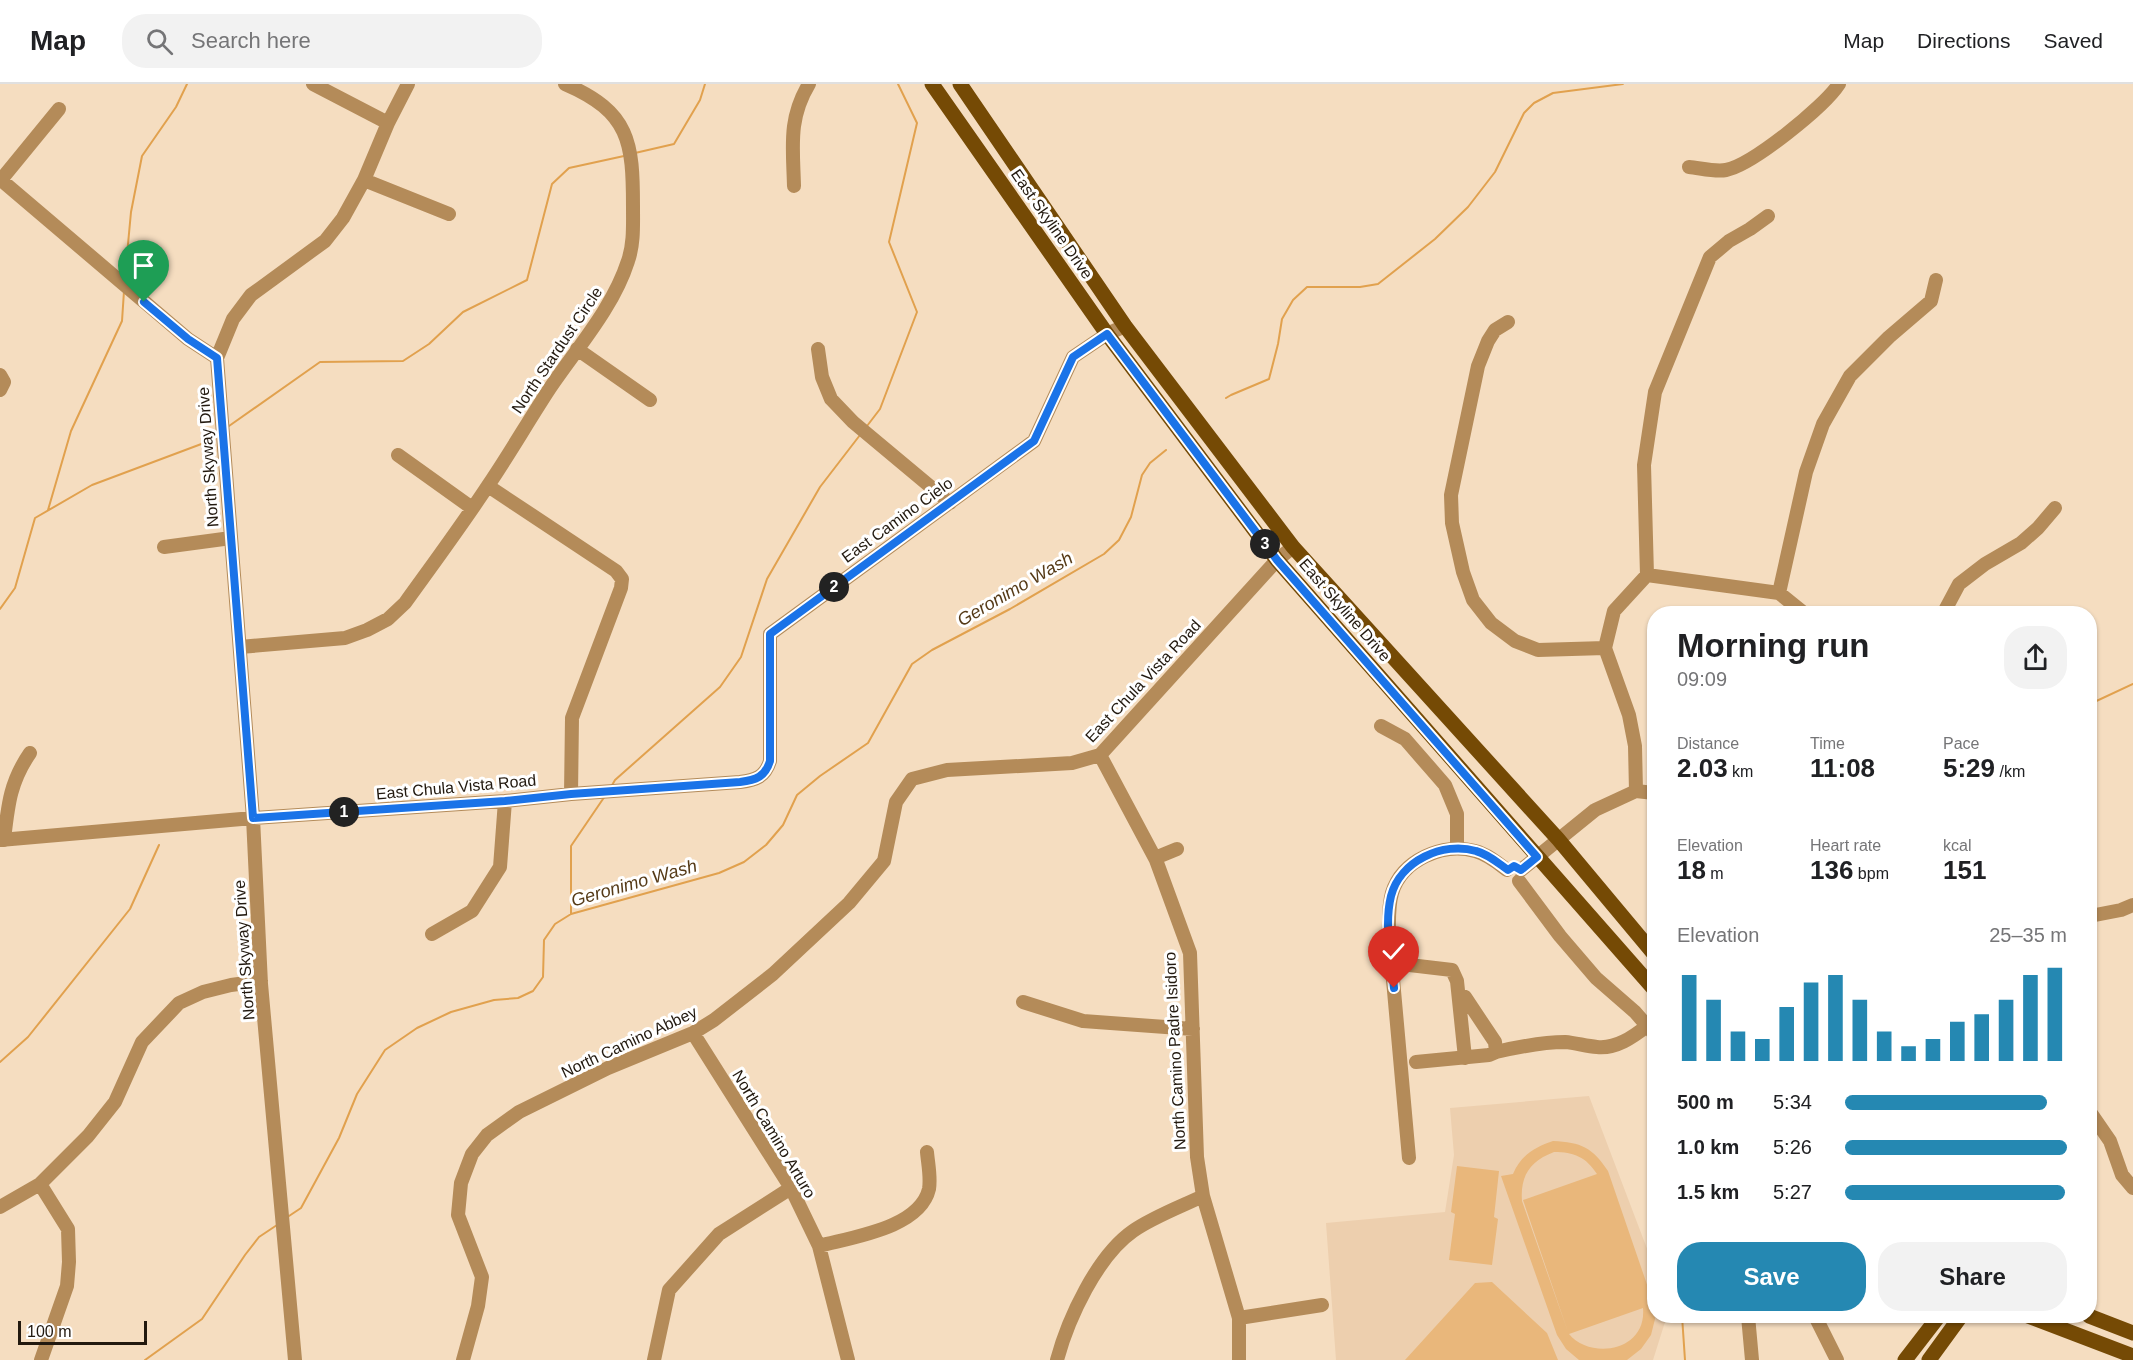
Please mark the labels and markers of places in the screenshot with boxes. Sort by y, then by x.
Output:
pin [118,240,169,302]
pin: 3 [1250,529,1280,559]
pin: 2 [819,572,849,602]
pin: 1 [329,797,359,827]
pin [1368,926,1419,988]

